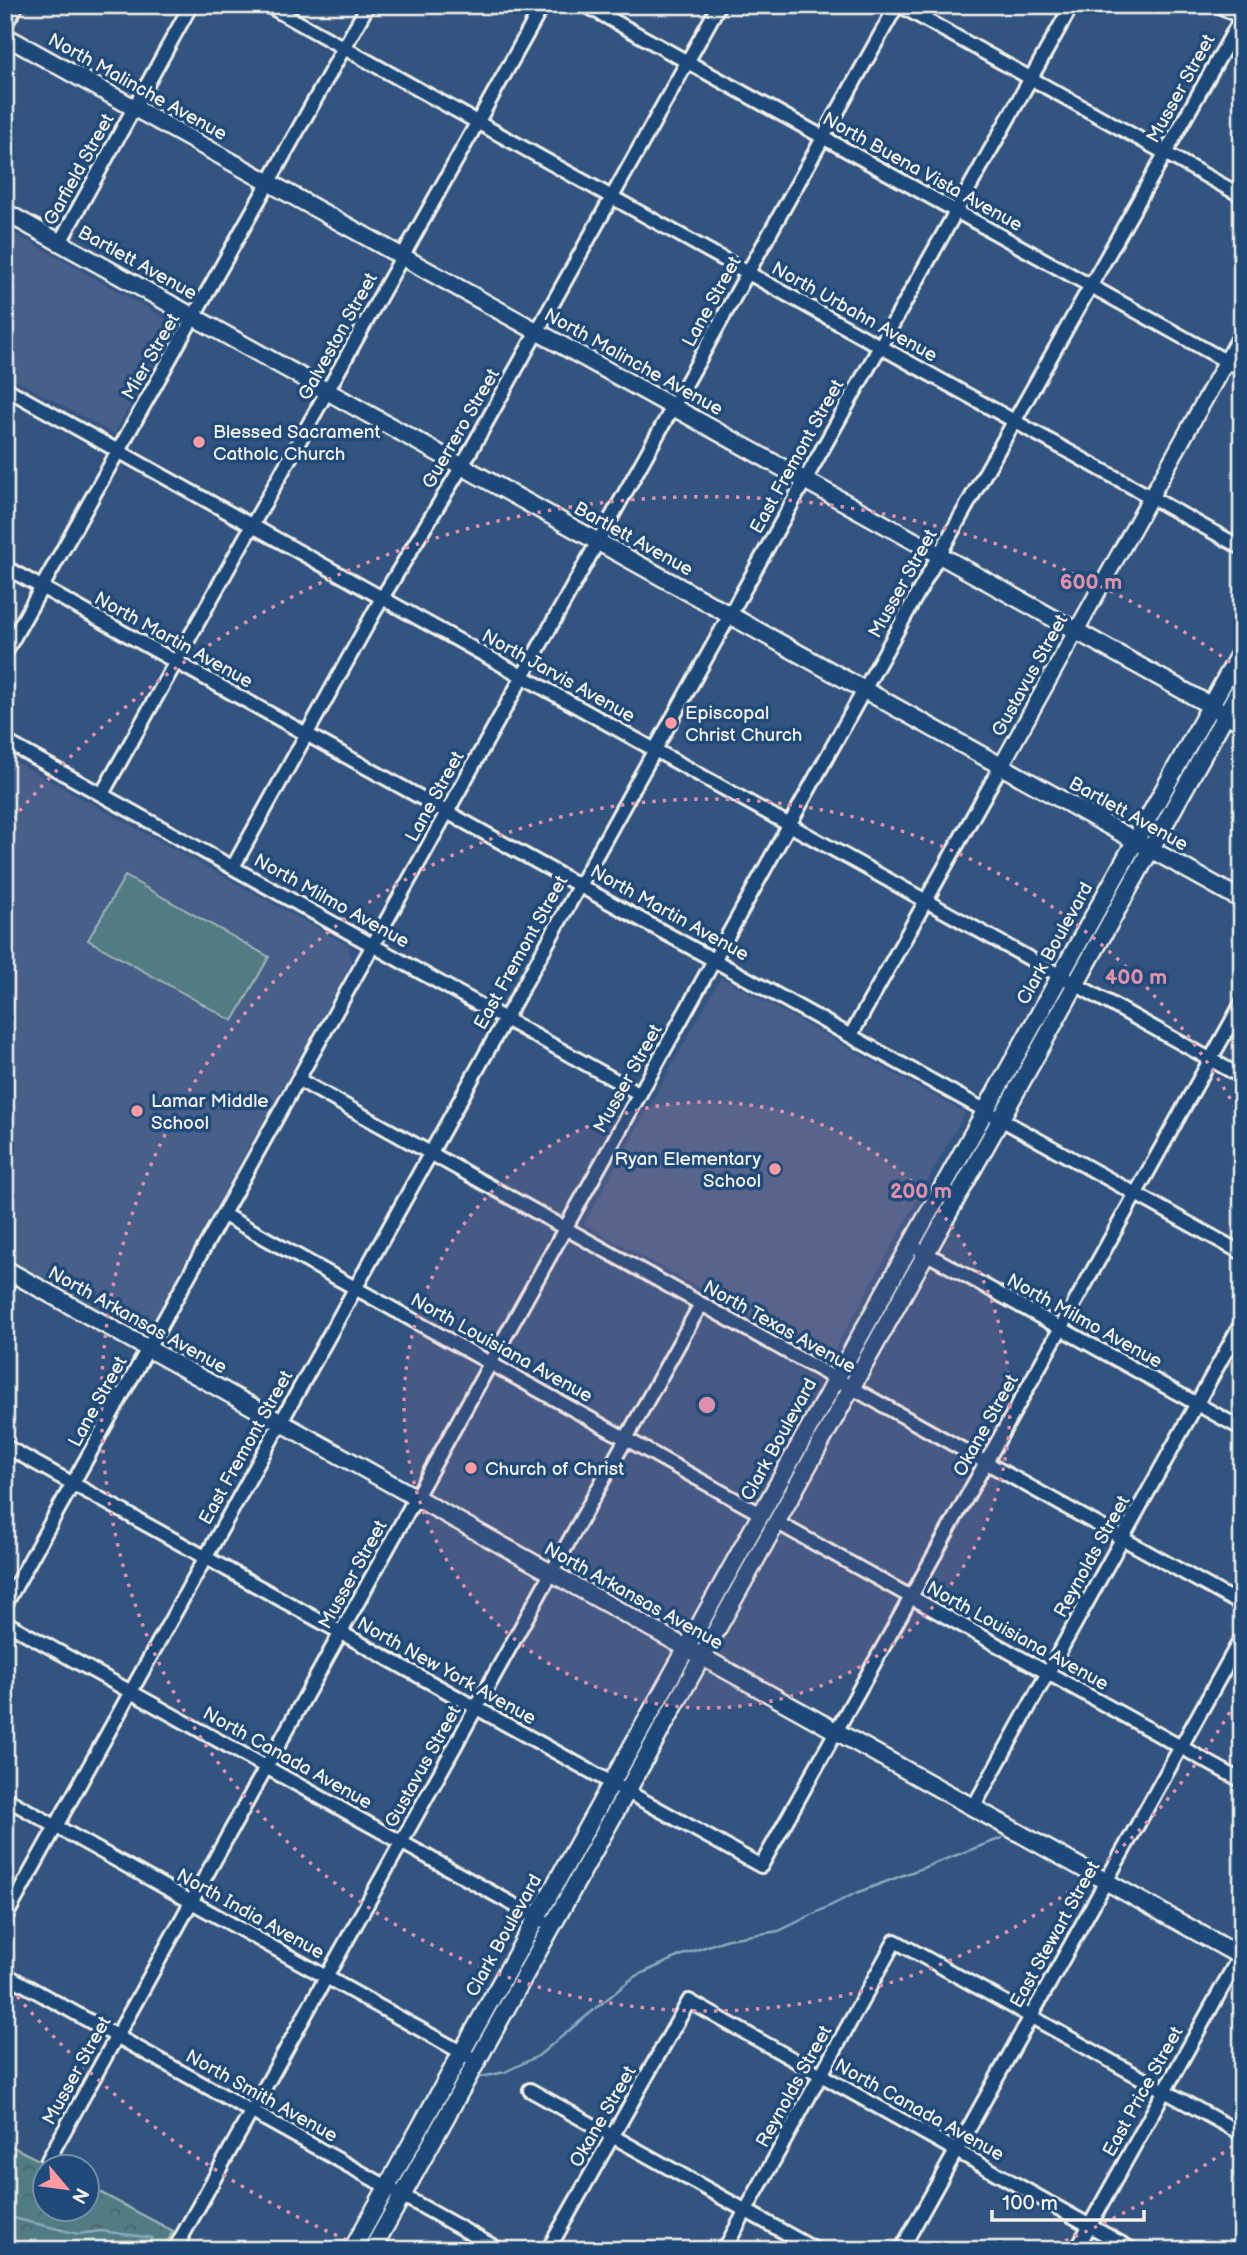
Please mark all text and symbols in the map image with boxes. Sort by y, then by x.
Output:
street label: North Malinche Avenue [44,29,231,146]
street label: Musser Street [1142,30,1221,147]
street label: North Buena Vista Avenue [818,108,1026,237]
street label: Garfield Street [39,110,120,230]
street label: Bartlett Avenue [74,221,201,306]
street label: Lane Street [678,252,747,351]
street label: North Urbahn Avenue [767,257,941,367]
street label: Galveston Street [294,269,383,405]
street label: North Malinche Avenue [540,304,727,421]
street label: Mier Street [117,309,185,404]
street label: Guerrero Street [418,364,505,493]
street label: East Fremont Street [745,375,849,538]
place label: Blessed Sacrament Catholc Church [213,421,380,466]
marker: Blessed Sacrament Catholc Church [191,434,207,450]
street label: Bartlett Avenue [570,497,697,582]
street label: Musser Street [864,525,943,642]
text: 600 m [1060,570,1122,595]
street label: North Martin Avenue [90,587,257,693]
street label: Gustavus Street [987,610,1073,741]
street label: North Jarvis Avenue [478,625,639,728]
place label: Episcopal Christ Church [685,702,802,747]
marker: Episcopal Christ Church [663,715,679,731]
street label: Lane Street [401,747,470,846]
street label: Bartlett Avenue [1065,772,1192,857]
street label: North Milmo Avenue [250,849,413,954]
street label: North Martin Avenue [586,860,753,966]
street label: East Fremont Street [469,871,573,1034]
street label: Clark Boulevard [1012,879,1098,1009]
text: 400 m [1105,965,1167,990]
street label: Musser Street [589,1020,668,1137]
place label: Lamar Middle School [151,1090,269,1135]
marker: Lamar Middle School [129,1103,145,1119]
place label: Ryan Elementary School [615,1148,761,1193]
marker: Ryan Elementary School [767,1161,783,1177]
text: 200 m [890,1179,952,1204]
street label: North Arkansas Avenue [44,1262,231,1379]
street label: North Milmo Avenue [1003,1269,1166,1374]
street label: North Texas Avenue [699,1276,860,1379]
street label: North Louisiana Avenue [406,1289,596,1408]
street label: Lane Street [64,1352,133,1451]
street label: East Fremont Street [194,1366,298,1529]
street label: Okane Street [949,1371,1024,1481]
street label: Clark Boulevard [736,1375,822,1505]
centre of rings [695,1393,719,1417]
place label: Church of Christ [485,1458,624,1481]
marker: Church of Christ [463,1460,479,1476]
street label: Reynolds Street [1049,1492,1135,1622]
street label: Musser Street [314,1516,393,1633]
street label: North Arkansas Avenue [540,1538,727,1655]
street label: North Louisiana Avenue [922,1577,1112,1696]
street label: North New York Avenue [353,1612,540,1730]
street label: Gustavus Street [380,1701,466,1832]
street label: North Canada Avenue [199,1702,376,1814]
street label: East Stewart Street [1005,1857,1105,2012]
street label: North India Avenue [172,1864,328,1964]
street label: Clark Boulevard [461,1871,547,2001]
street label: Musser Street [38,2012,117,2129]
street label: Reynolds Street [751,2022,837,2152]
street label: East Price Street [1098,2023,1189,2161]
street label: North Smith Avenue [181,2045,341,2148]
street label: North Canada Avenue [831,2054,1008,2166]
street label: Okane Street [565,2062,642,2171]
north arrow [32,2154,102,2224]
scale bar [992,2178,1144,2222]
text: N [66,2184,93,2207]
text: 100 m [1002,2191,1058,2216]

